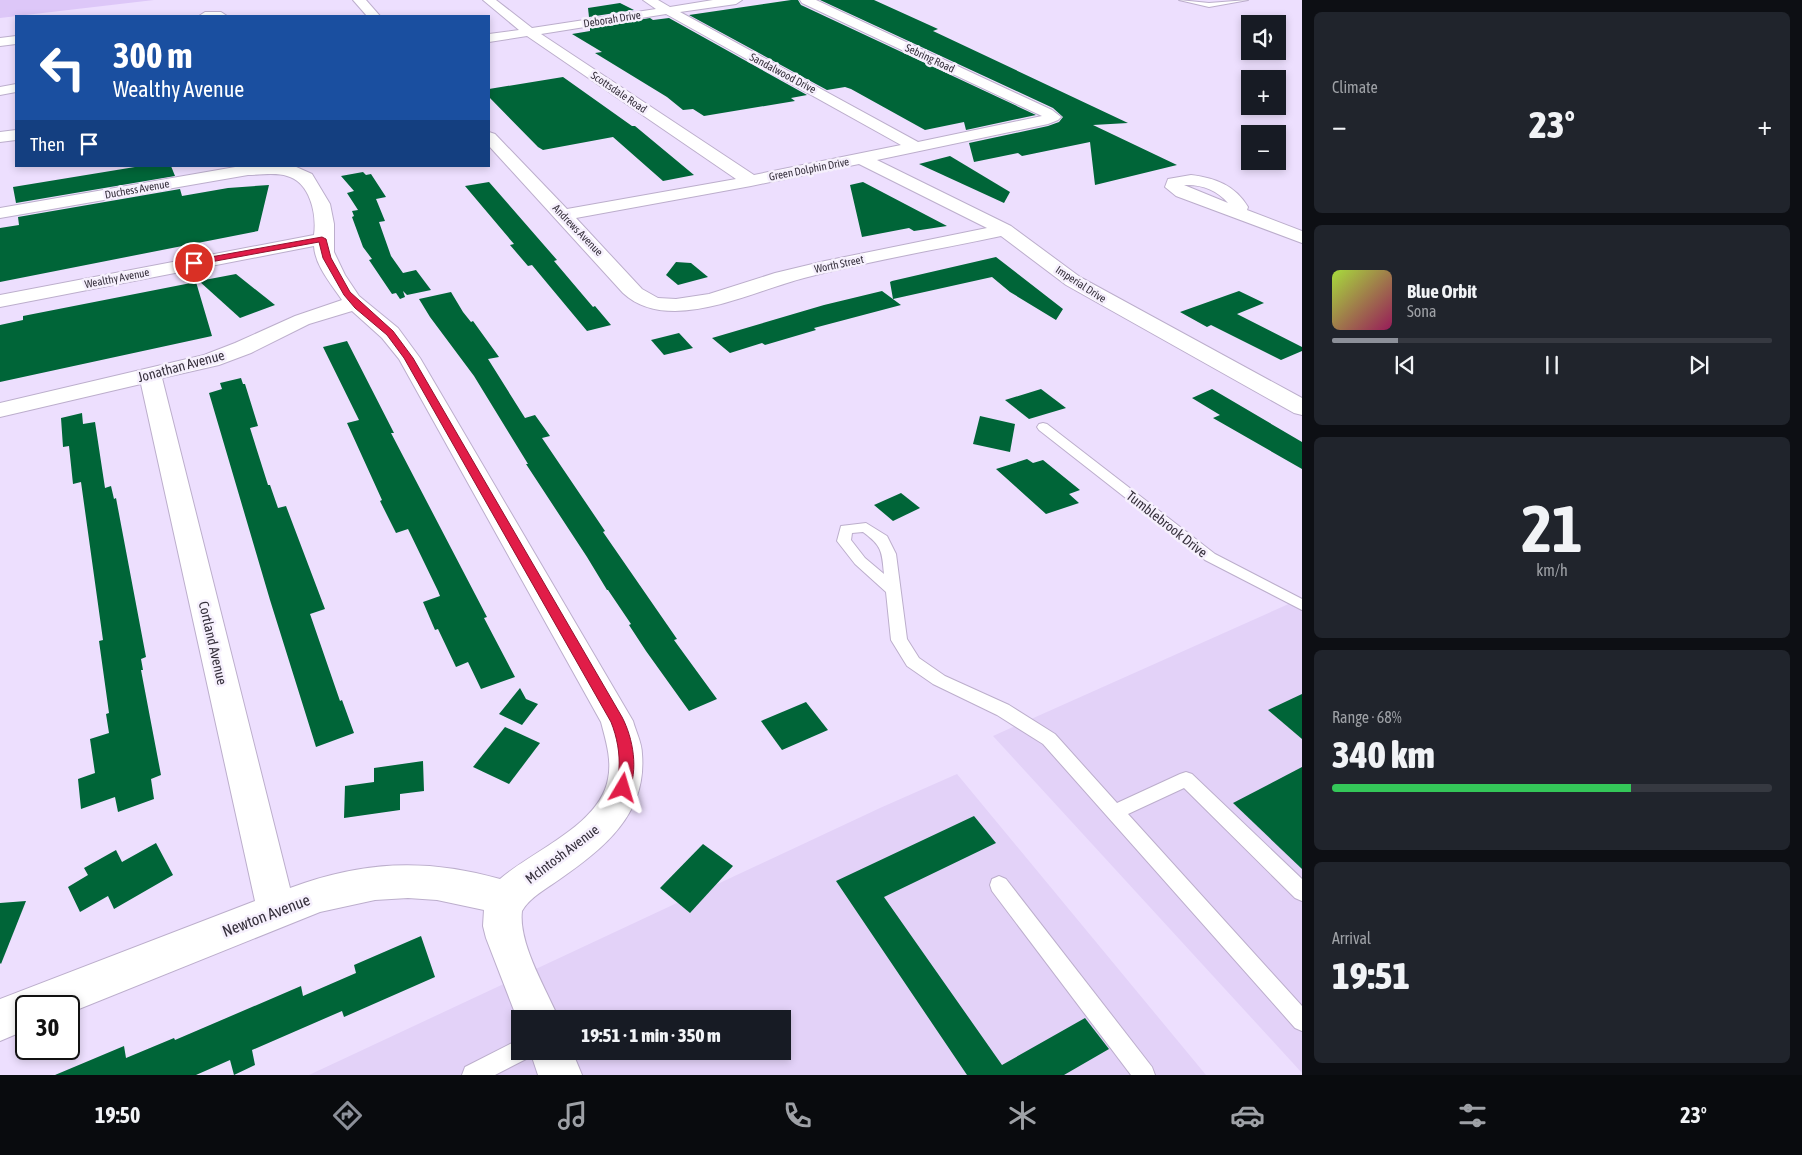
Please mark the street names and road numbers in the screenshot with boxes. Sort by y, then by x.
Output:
street label: Deborah Drive [582,9,642,29]
street label: Sebring Road [903,41,957,75]
street label: Sandalwood Drive [748,51,818,95]
street label: Scottsdale Road [589,69,649,115]
street label: Green Dolphin Drive [768,155,850,183]
street label: Duchess Avenue [104,177,170,201]
street label: Andrews Avenue [551,202,605,258]
street label: Worth Street [813,253,865,275]
street label: Imperial Drive [1054,263,1108,305]
street label: Wealthy Avenue [84,266,150,290]
street label: Jonathan Avenue [136,347,226,385]
street label: Tumblebrook Drive [1123,488,1211,560]
street label: Cortland Avenue [196,600,230,686]
street label: McIntosh Avenue [522,821,602,887]
street label: Newton Avenue [220,890,312,940]

